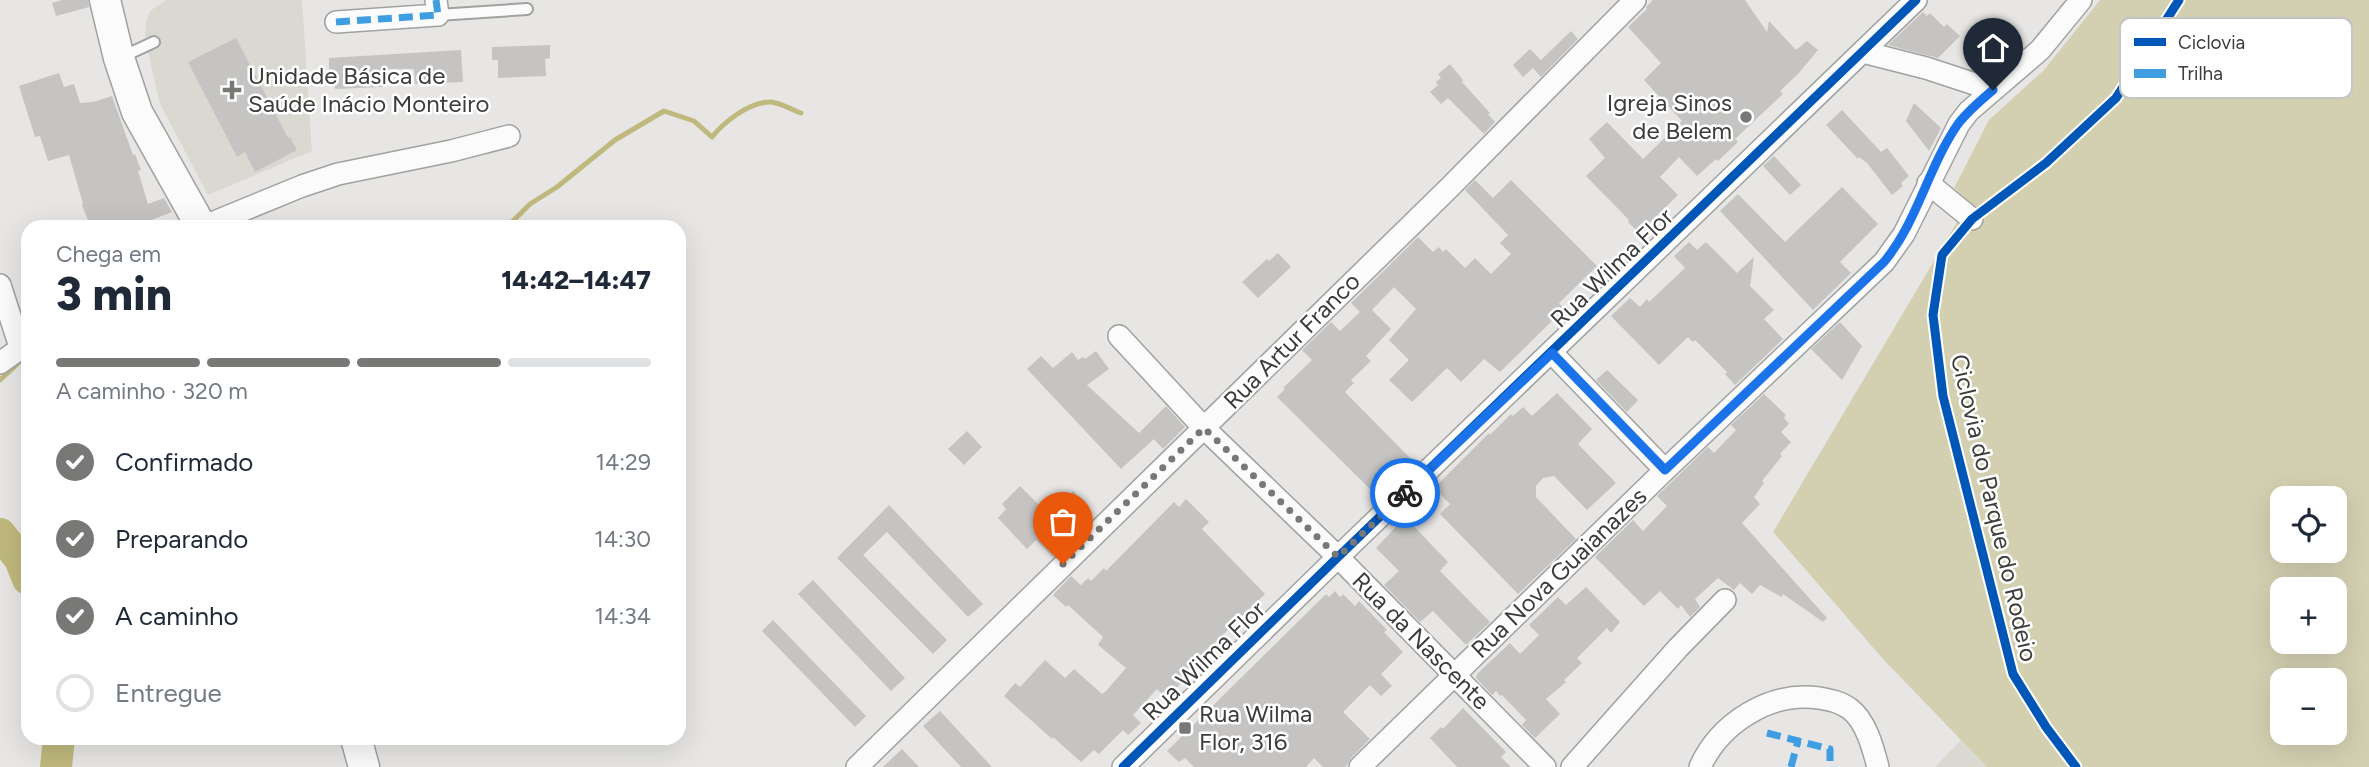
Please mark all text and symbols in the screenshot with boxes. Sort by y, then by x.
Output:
pin [1963,18,2023,90]
legend [2120,18,2352,98]
icon: home [1974,29,2012,67]
text: Ciclovia [2178,31,2245,54]
place label: Unidade Básica de Saúde Inácio Monteiro [248,61,489,118]
text: Trilha [2178,62,2223,85]
marker: Unidade Básica de Saúde Inácio Monteiro [222,80,242,100]
place label: Igreja Sinos de Belem [1607,88,1732,145]
marker: Igreja Sinos de Belem [1738,109,1754,125]
street label: Rua Wilma Flor [1544,202,1679,333]
text: Chega em [56,240,161,268]
text: 14:42–14:47 [501,264,651,296]
text: 3 min [56,266,172,322]
street label: Rua Artur Franco [1217,266,1366,415]
street label: Ciclovia do Parque do Rodeio [1945,351,2044,664]
text: A caminho · 320 m [56,377,248,405]
icon: check [56,443,94,481]
text: Confirmado [115,446,253,478]
text: 14:29 [596,448,651,476]
courier [1370,458,1440,528]
icon: bike [1386,474,1424,512]
street label: Rua Nova Guaianazes [1465,481,1652,664]
map controls [2270,486,2347,745]
button: locate [2270,486,2347,563]
pin [1033,492,1093,564]
icon: bag [1044,503,1082,541]
icon: check [56,520,94,558]
text: Preparando [115,523,248,555]
text: 14:30 [594,525,651,553]
street label: Rua da Nascente [1347,566,1496,715]
button: + [2270,577,2347,654]
street label: Rua Wilma Flor [1136,595,1271,726]
icon: check [56,597,94,635]
text: A caminho [115,600,239,632]
text: 14:34 [595,602,651,630]
button: − [2270,668,2347,745]
text: Entregue [115,677,222,709]
place label: Rua Wilma Flor, 316 [1199,699,1312,756]
marker: Rua Wilma Flor, 316 [1177,720,1193,736]

